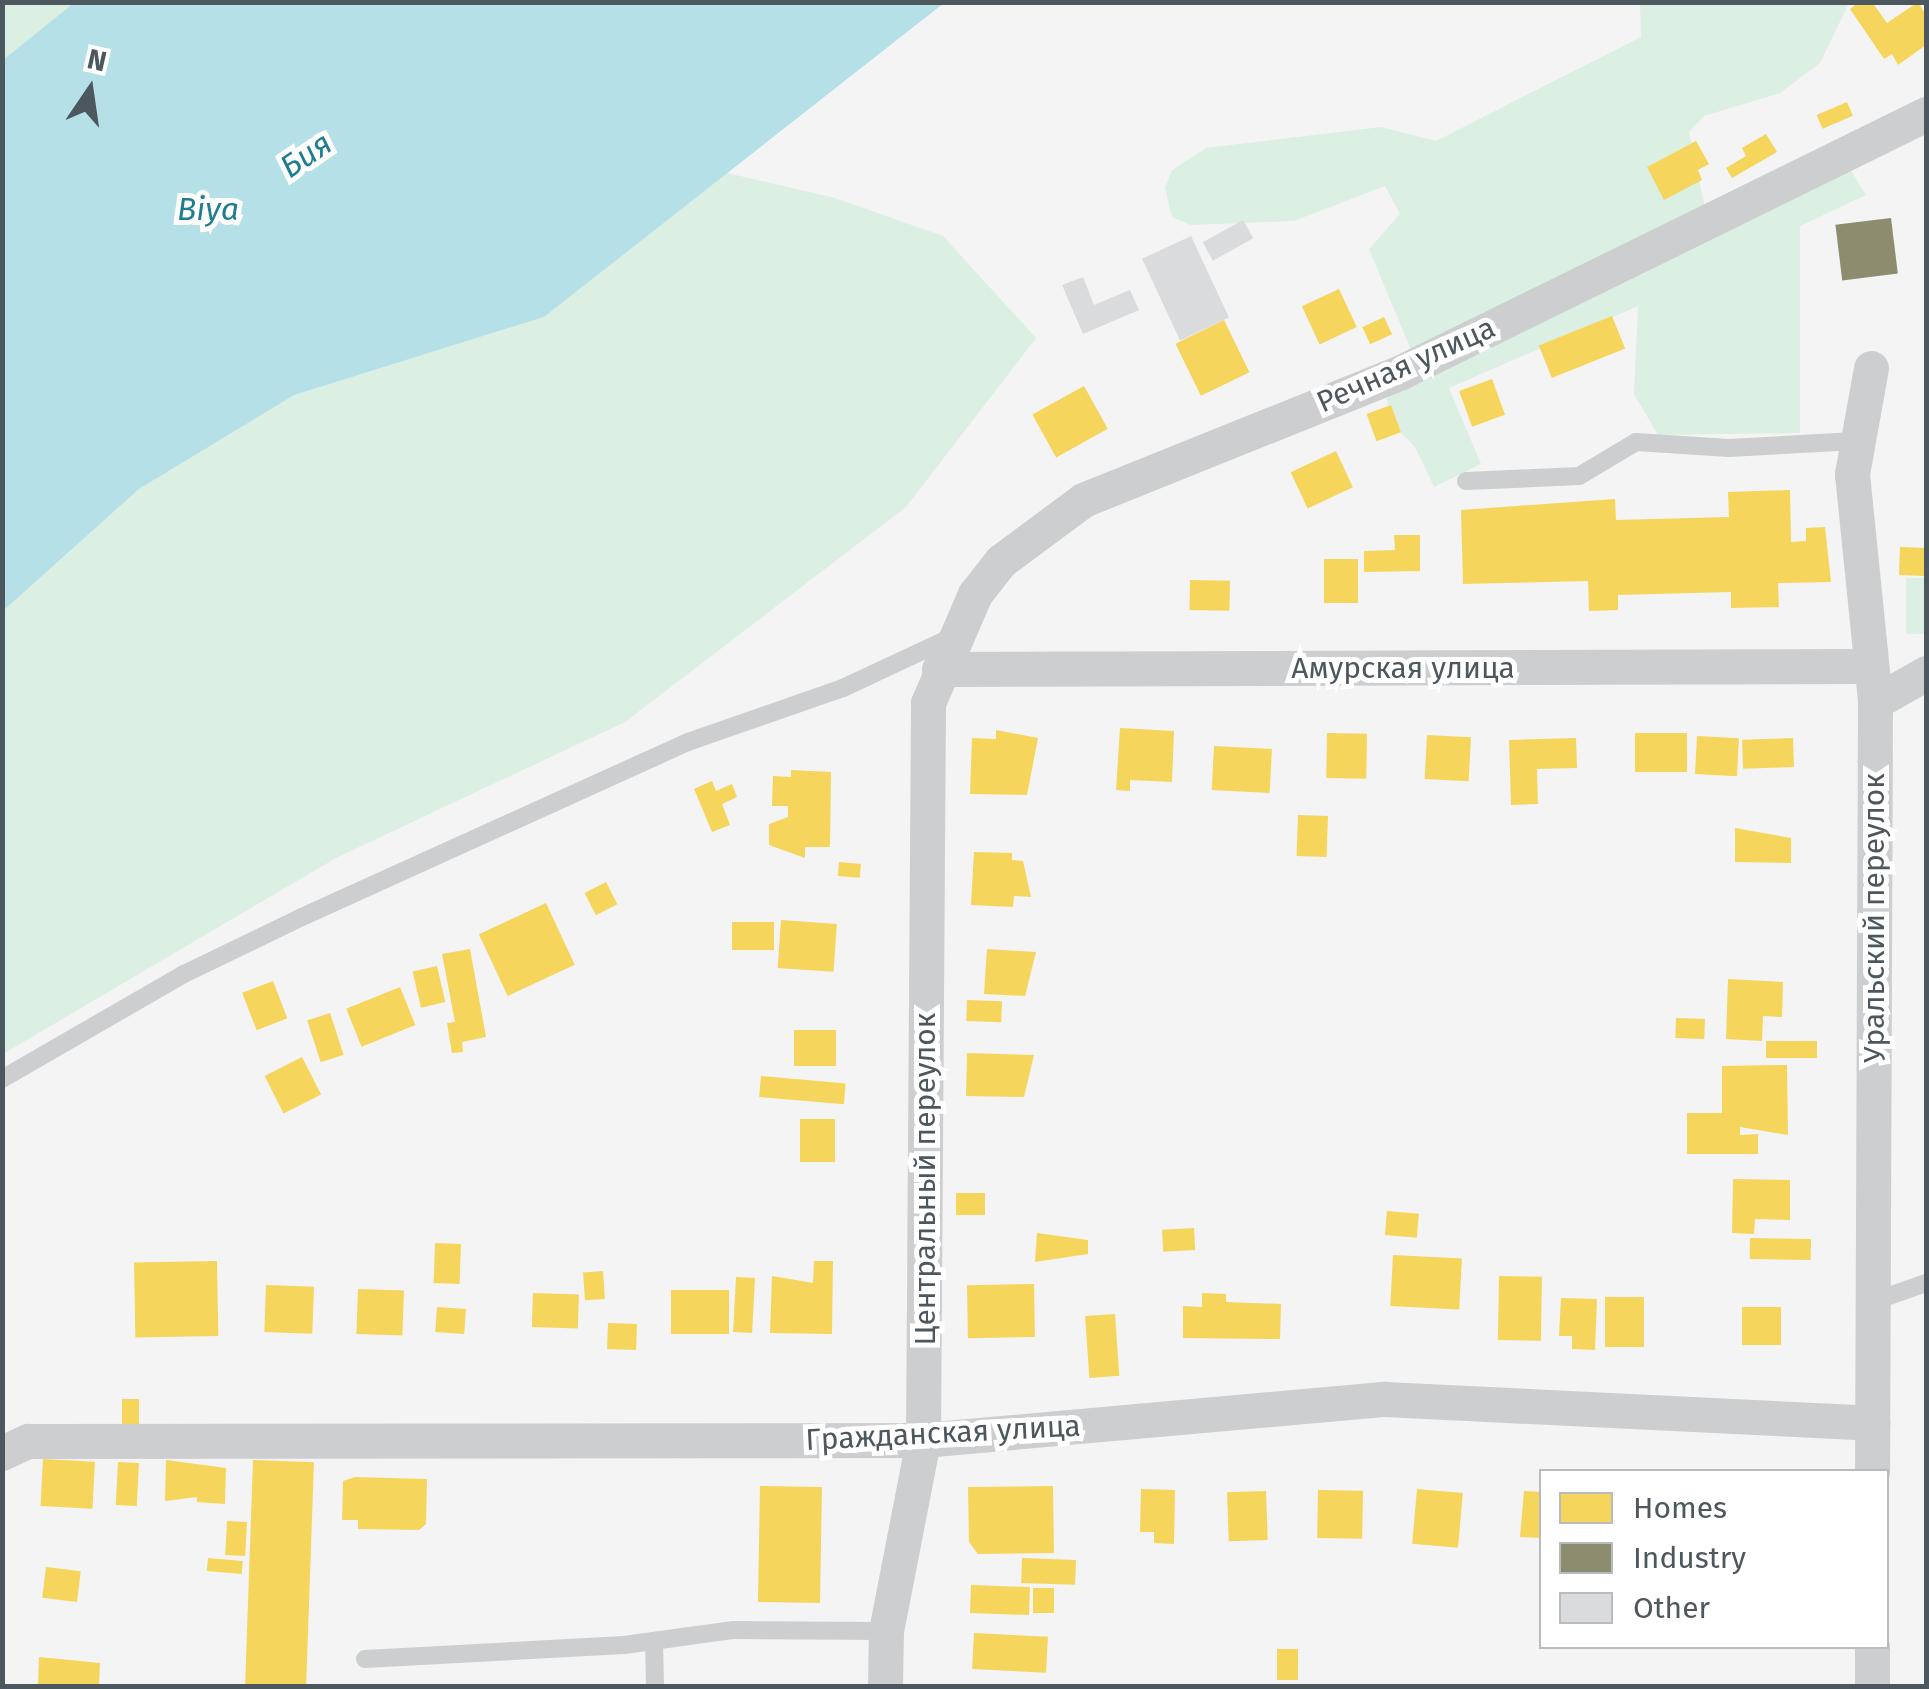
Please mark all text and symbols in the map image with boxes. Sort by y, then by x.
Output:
north arrow [40,40,140,140]
text: N [84,42,110,78]
water label: Бия [273,124,339,186]
water label: Biya [177,190,239,228]
street label: Речная улица [1311,310,1501,420]
street label: Амурская улица [1291,650,1515,686]
street label: Уральский переулок [1856,773,1892,1063]
street label: Центральный переулок [907,1013,943,1345]
street label: Гражданская улица [805,1408,1081,1458]
legend [1539,1469,1889,1649]
text: Homes [1633,1490,1727,1526]
text: Industry [1633,1540,1746,1576]
text: Other [1633,1590,1710,1626]

